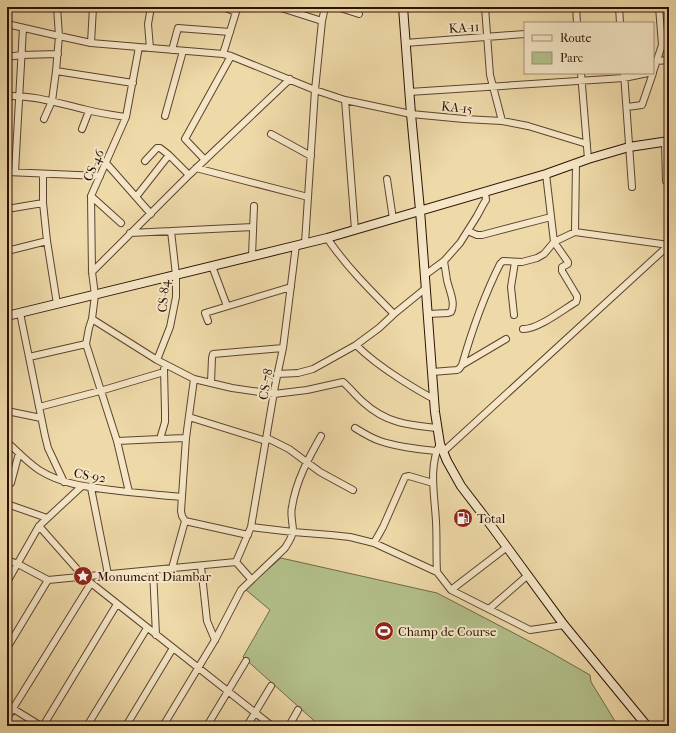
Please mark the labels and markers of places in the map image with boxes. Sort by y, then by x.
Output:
fuel station icon: Total [452,507,474,529]
place label: Total [477,511,506,526]
place icon: Monument Diambar [72,565,94,587]
place label: Monument Diambar [97,569,211,584]
sports icon: Champ de Course [373,620,395,642]
place label: Champ de Course [398,624,497,639]

